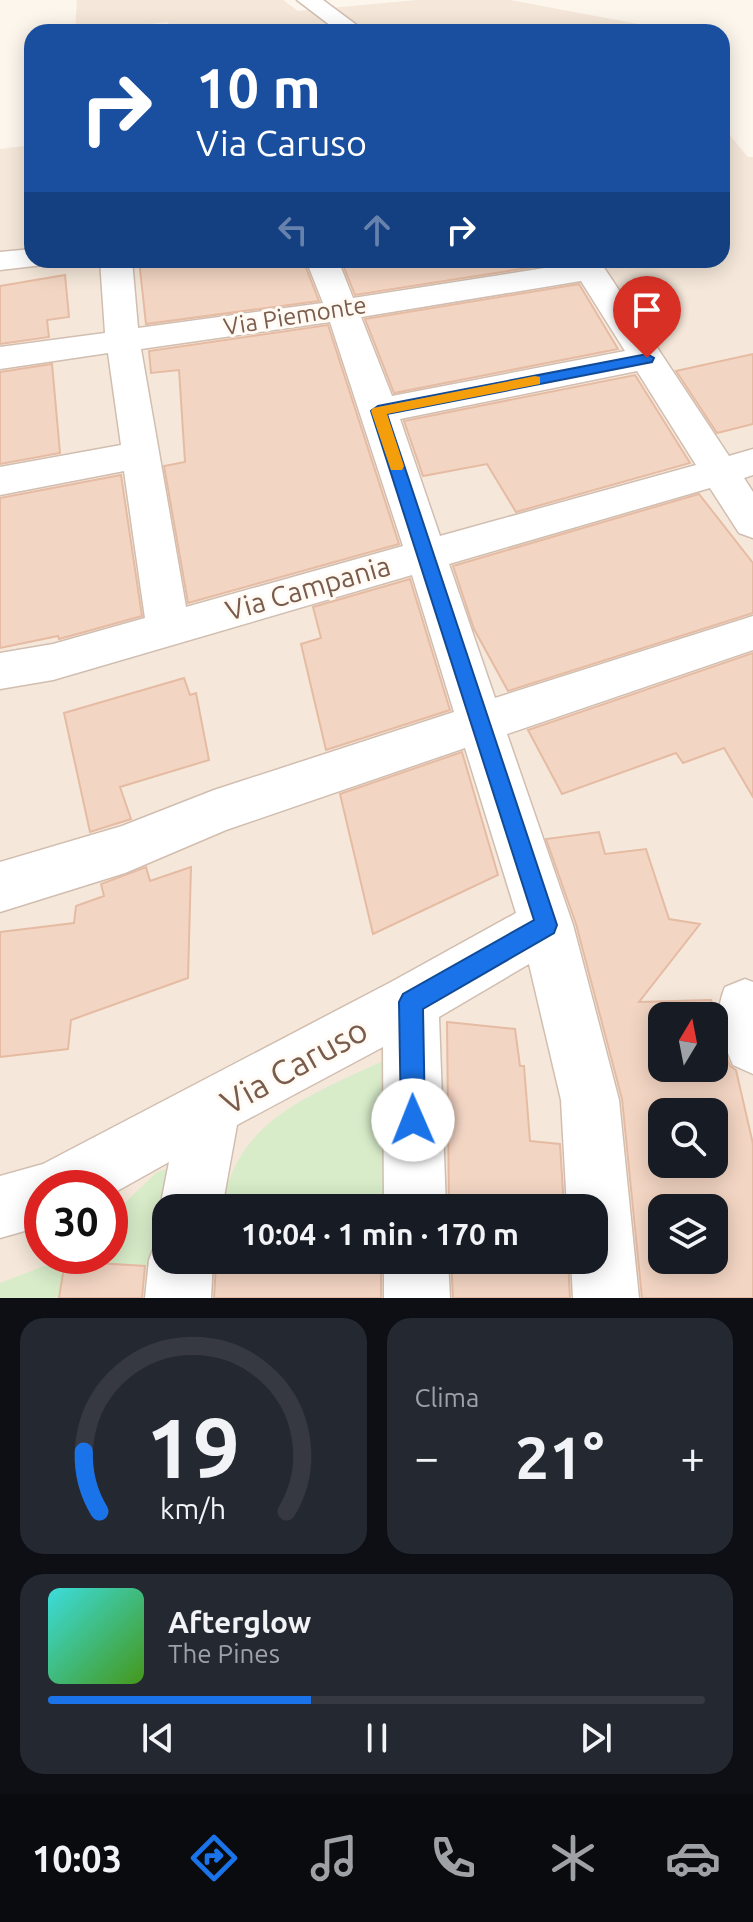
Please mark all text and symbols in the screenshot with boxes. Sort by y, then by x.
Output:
icon: right [64,56,168,160]
text: 10 m [196,56,321,119]
text: Via Caruso [196,122,367,163]
icon: left [271,208,315,252]
icon: ahead [355,208,399,252]
icon: right [439,208,483,252]
pin [613,276,681,358]
icon: arrive [625,288,669,332]
street label: Via Piemonte [222,291,368,340]
street label: Via Campania [222,549,394,626]
north arrow [648,1002,728,1082]
map controls [648,1002,728,1274]
street label: Via Caruso [214,1009,373,1121]
position arrow [371,1078,455,1162]
button: search [648,1098,728,1178]
speed limit sign: 30 [24,1170,128,1274]
button: layers [648,1194,728,1274]
text: 10:04 · 1 min · 170 m [241,1217,519,1251]
text: Clima [415,1383,479,1412]
text: 19 [146,1400,240,1494]
text: 21° [515,1423,604,1490]
text: − [415,1432,439,1481]
text: + [680,1432,705,1481]
text: km/h [160,1492,226,1524]
text: Afterglow [168,1605,311,1639]
text: The Pines [168,1639,280,1668]
icon: previous [136,1716,180,1760]
icon: pause [355,1716,399,1760]
icon: next [574,1716,618,1760]
icon: directions [186,1830,242,1886]
icon: music [306,1830,362,1886]
icon: phone [425,1830,481,1886]
icon: climate [545,1830,601,1886]
icon: car [665,1830,721,1886]
text: 10:03 [32,1838,122,1879]

